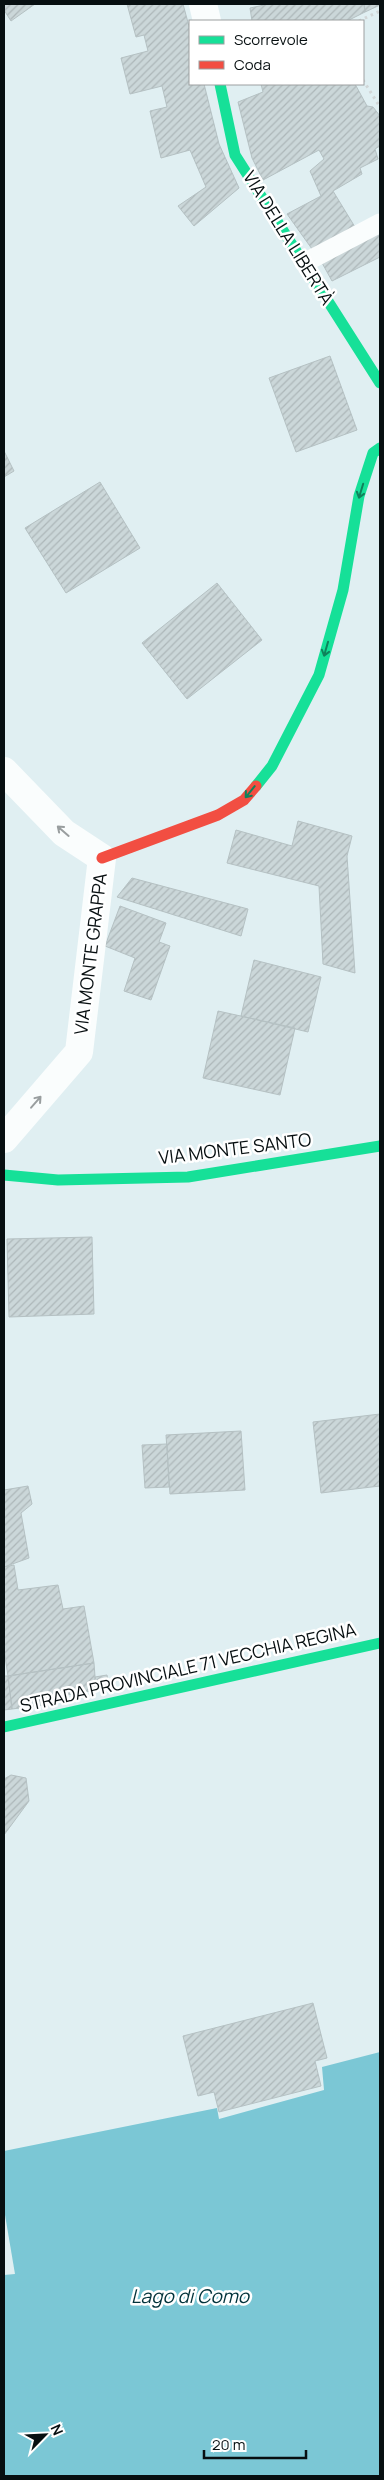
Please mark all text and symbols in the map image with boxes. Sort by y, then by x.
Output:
legend [189,20,364,85]
text: Scorrevole [234,29,308,50]
text: Coda [234,54,271,75]
street label: VIA DELLA LIBERTÀ [238,166,340,309]
one-way arrow [356,483,366,499]
one-way arrow [321,641,331,657]
one-way arrow [245,785,256,798]
one-way arrow [56,825,69,836]
street label: VIA MONTE GRAPPA [68,871,112,1036]
one-way arrow [30,1096,41,1109]
street label: VIA MONTE SANTO [157,1127,313,1169]
street label: STRADA PROVINCIALE 71 VECCHIA REGINA [17,1616,359,1717]
water label: Lago di Como [131,2283,251,2309]
north arrow [20,2410,70,2460]
text: N [47,2421,68,2438]
scale bar [204,2428,306,2460]
text: 20 m [212,2434,245,2455]

